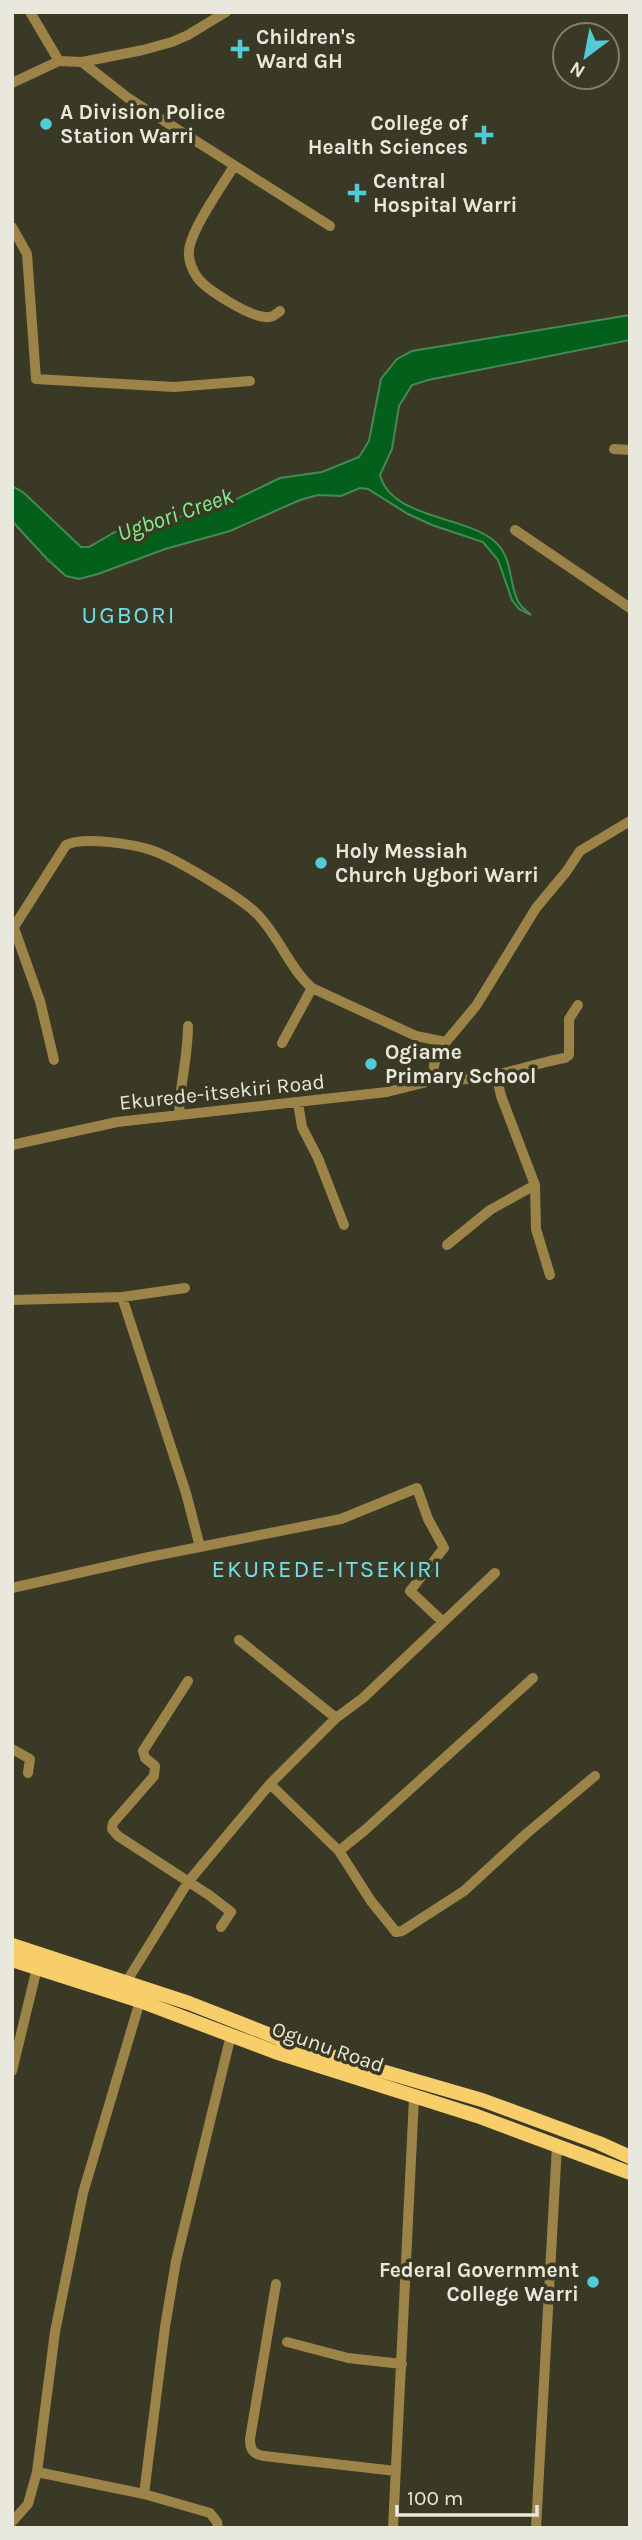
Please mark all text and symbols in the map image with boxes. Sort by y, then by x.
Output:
north arrow [551,21,621,91]
place label: Children's Ward GH [256,25,356,73]
marker: Children's Ward GH [230,39,250,59]
text: N [566,57,589,83]
place label: A Division Police Station Warri [60,100,225,148]
place label: College of Health Sciences [308,111,468,159]
marker: A Division Police Station Warri [38,116,54,132]
marker: College of Health Sciences [474,125,494,145]
place label: Central Hospital Warri [373,169,517,217]
marker: Central Hospital Warri [347,183,367,203]
water label: Ugbori Creek [113,482,237,547]
district label: UGBORI [82,601,176,629]
place label: Holy Messiah Church Ugbori Warri [335,839,539,887]
marker: Holy Messiah Church Ugbori Warri [313,855,329,871]
place label: Ogiame Primary School [385,1040,536,1088]
marker: Ogiame Primary School [363,1056,379,1072]
street label: Ekurede-itsekiri Road [118,1069,326,1115]
district label: EKUREDE-ITSEKIRI [211,1555,443,1583]
street label: Ogunu Road [269,2017,387,2077]
place label: Federal Government College Warri [379,2258,579,2306]
marker: Federal Government College Warri [585,2274,601,2290]
scale bar [397,2474,537,2518]
text: 100 m [407,2486,464,2510]

